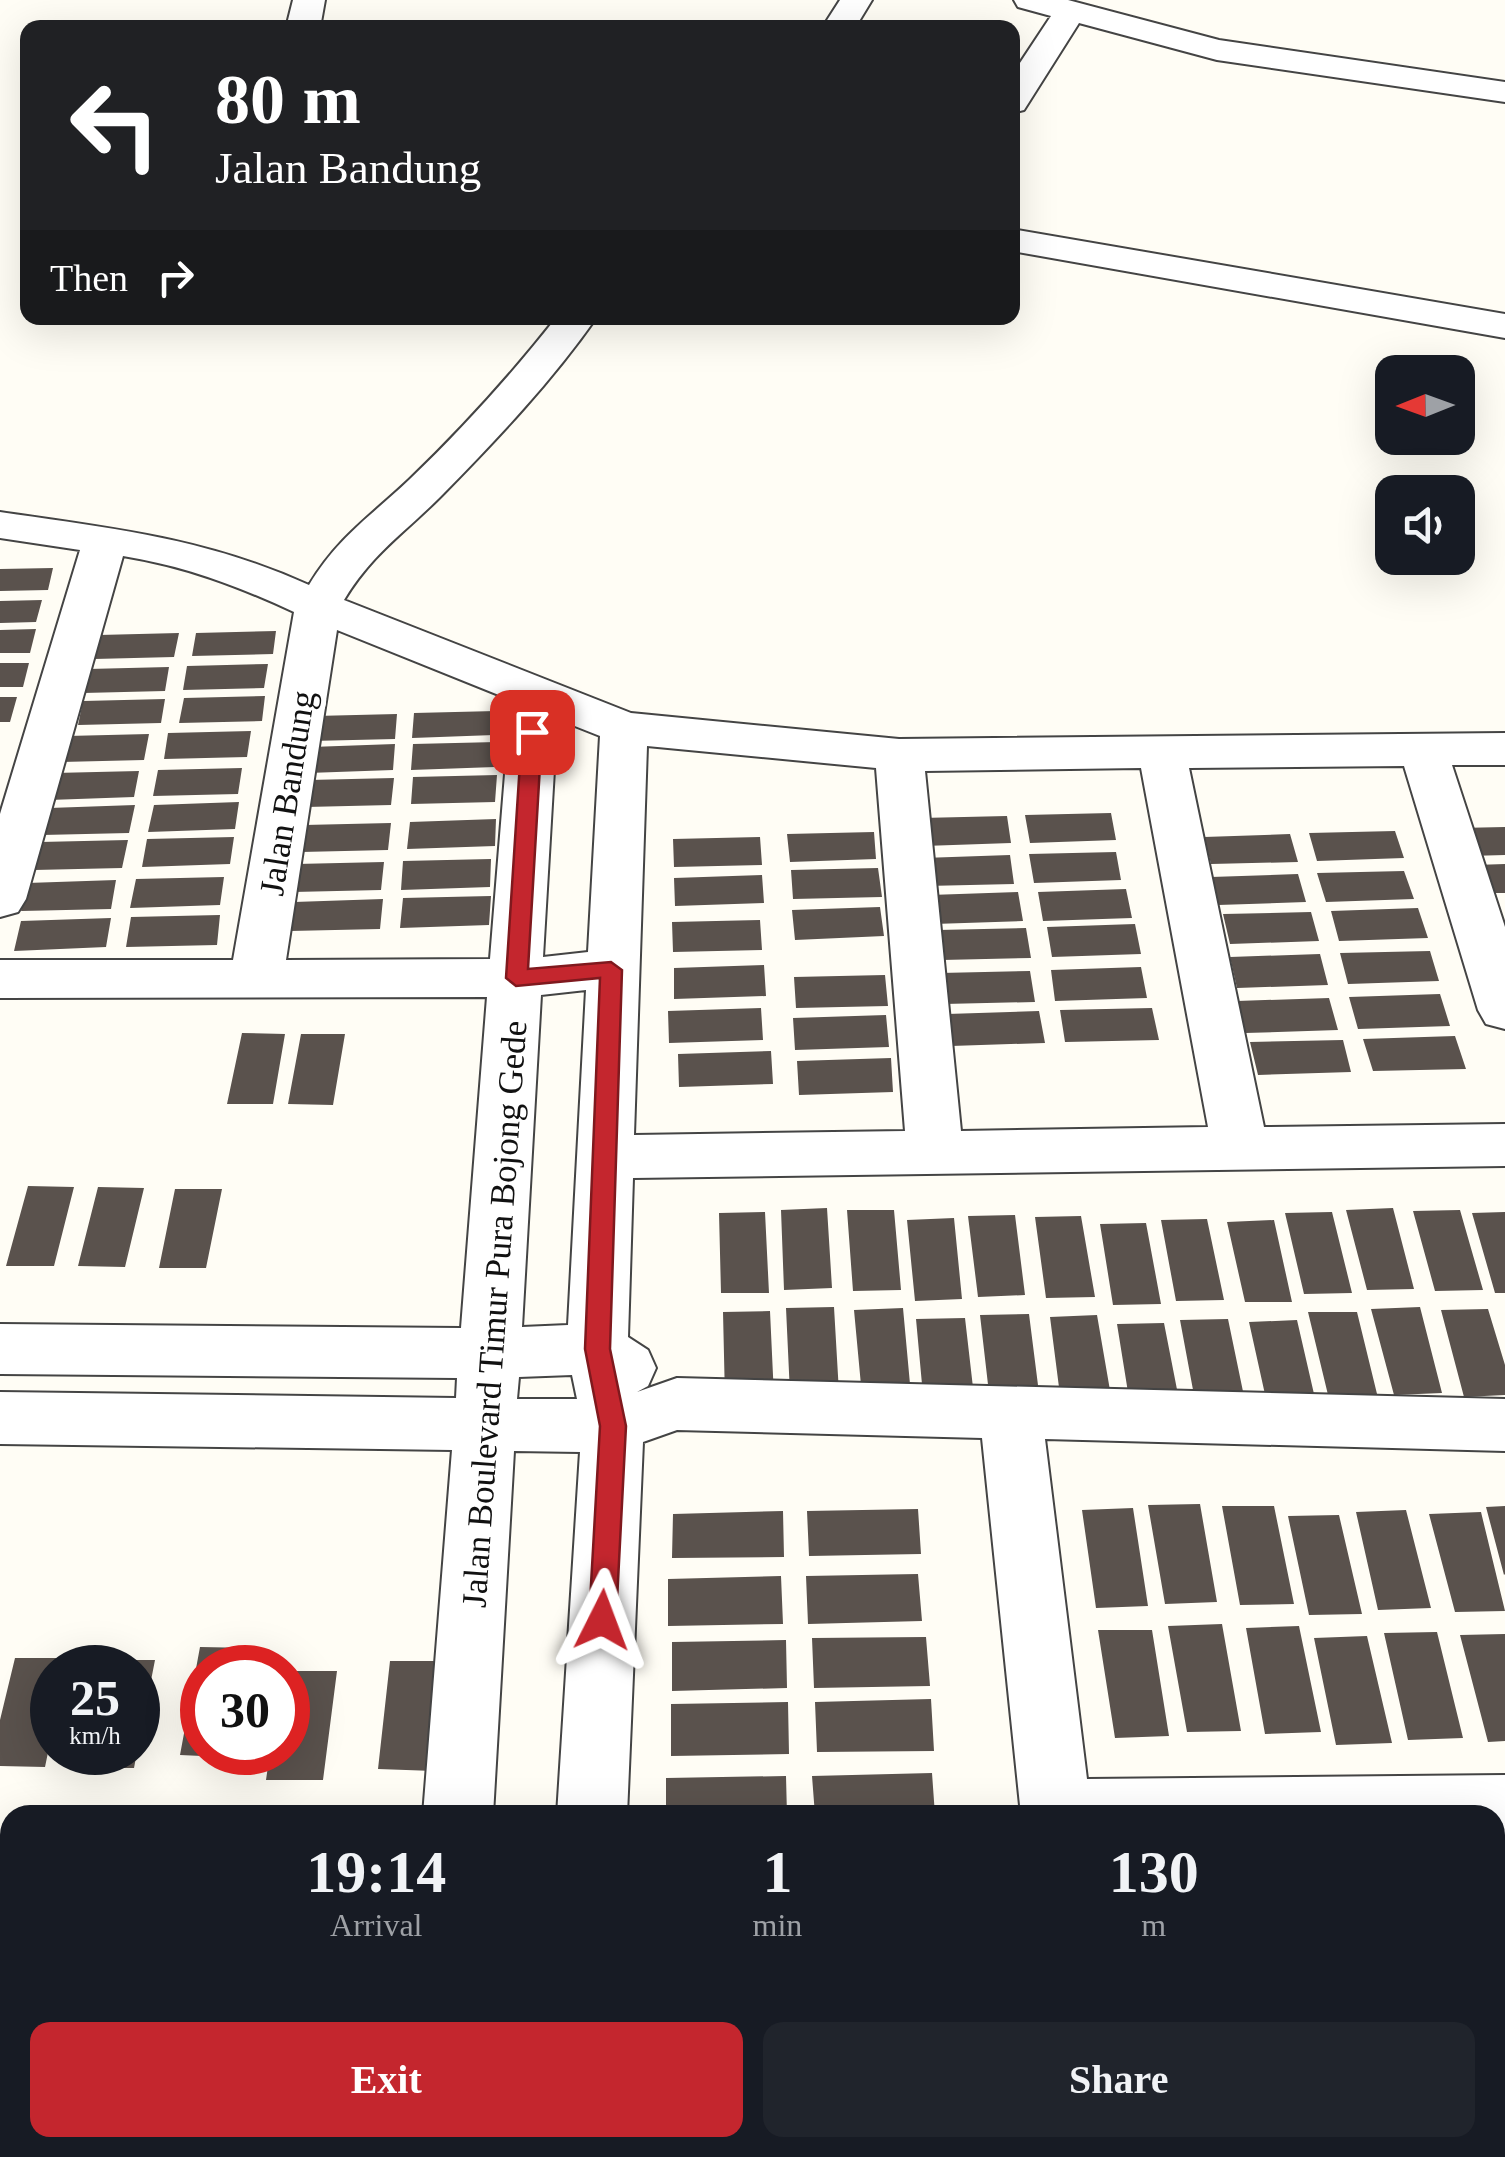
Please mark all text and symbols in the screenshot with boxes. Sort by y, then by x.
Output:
icon: left [50,60,180,190]
text: 80 m [215,61,361,138]
text: Jalan Bandung [215,143,481,193]
icon: right [148,250,203,305]
text: Then [50,257,128,299]
north arrow [1375,355,1475,455]
map controls [1375,355,1475,575]
button: sound [1375,475,1475,575]
street label: Jalan Bandung [252,688,323,898]
pin [490,690,575,775]
icon: arrive [505,705,560,760]
street label: Jalan Boulevard Timur Pura Bojong Gede [455,1019,534,1609]
position arrow [550,1568,654,1672]
speed limit sign: 30 [180,1645,310,1775]
text: 25 [70,1670,120,1726]
text: km/h [69,1722,121,1749]
text: 19:14 [306,1839,446,1905]
text: 1 [762,1839,792,1905]
text: 130 [1109,1839,1199,1905]
text: Arrival [330,1907,422,1943]
text: min [753,1907,802,1943]
text: m [1141,1907,1166,1943]
button: Exit [30,2022,743,2137]
button: Share [763,2022,1475,2137]

